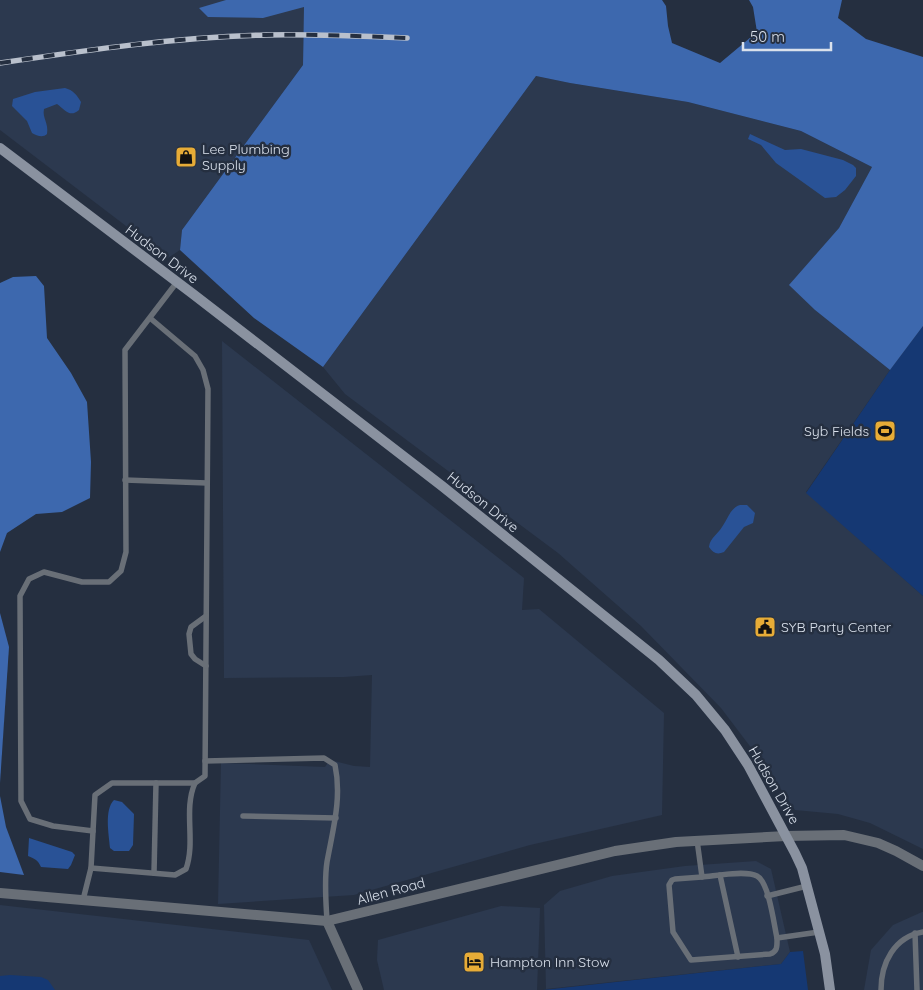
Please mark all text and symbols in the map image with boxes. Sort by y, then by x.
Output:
scale bar [743,20,830,52]
text: 50 m [750,27,785,46]
place label: Lee Plumbing Supply [202,140,290,174]
shop icon: Lee Plumbing Supply [174,145,198,169]
street label: Hudson Drive [122,221,202,287]
sports icon: Syb Fields [873,419,897,443]
place label: Syb Fields [804,422,869,440]
street label: Hudson Drive [443,468,523,536]
public building icon: SYB Party Center [753,615,777,639]
place label: SYB Party Center [781,618,892,636]
street label: Hudson Drive [744,743,804,827]
street label: Allen Road [355,873,427,909]
hotel icon: Hampton Inn Stow [462,950,486,974]
place label: Hampton Inn Stow [490,953,610,971]

